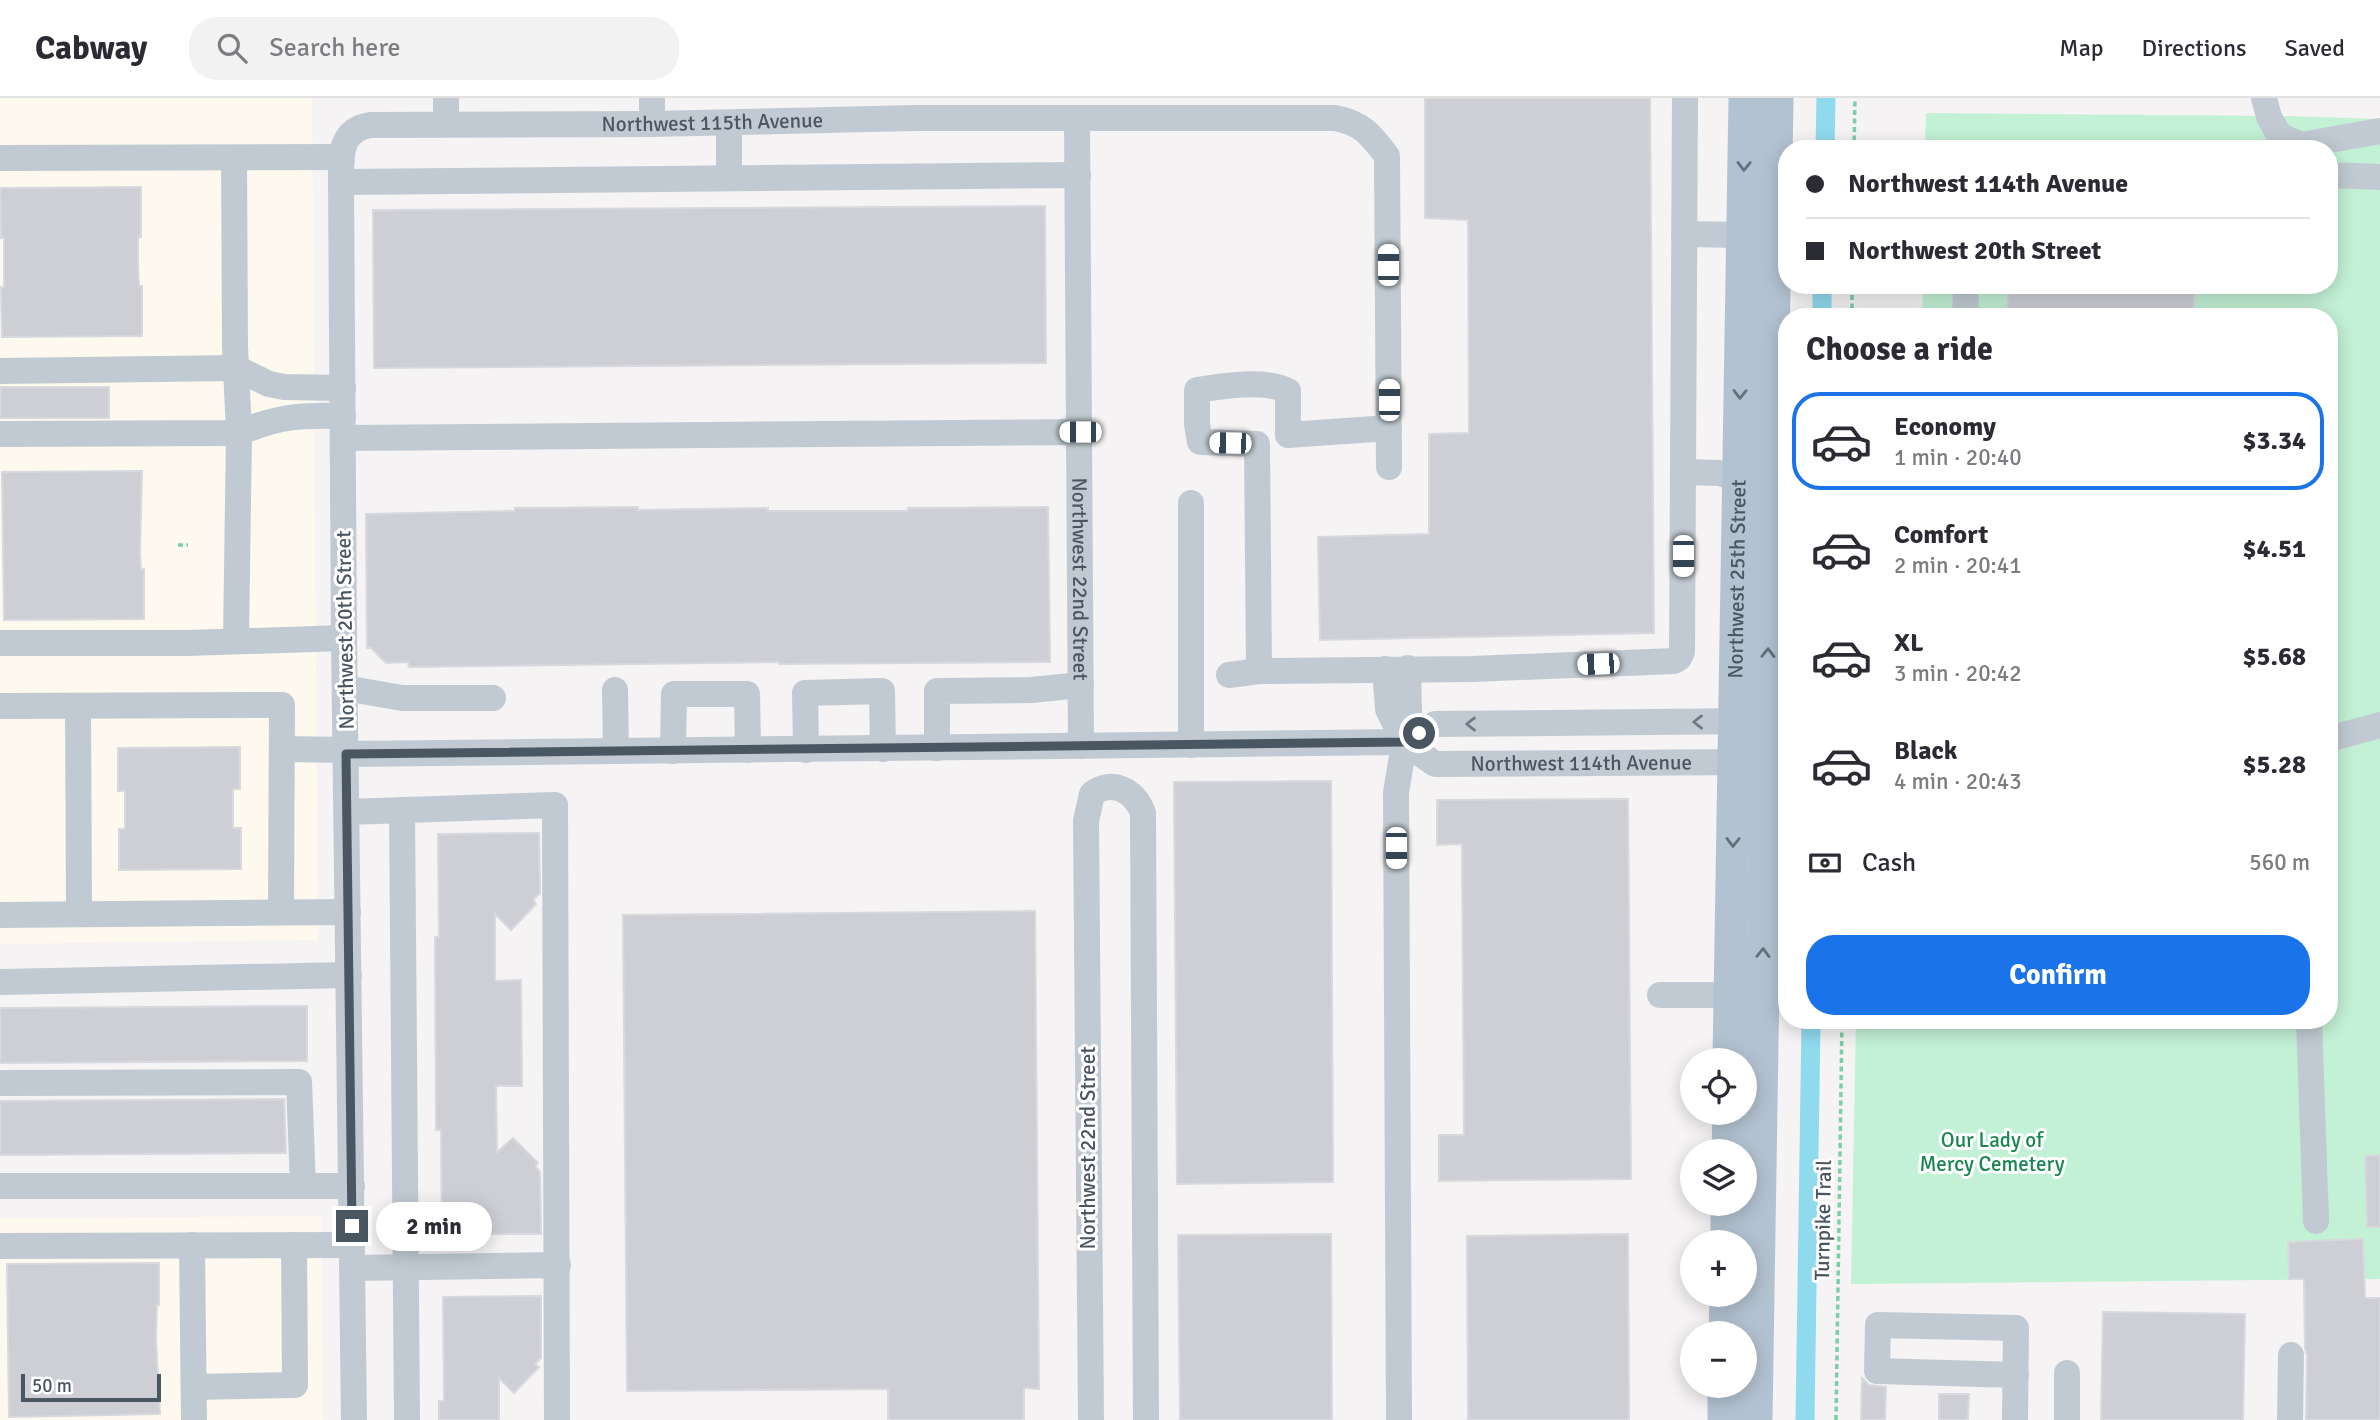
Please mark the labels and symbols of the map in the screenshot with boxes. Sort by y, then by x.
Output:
street label: Northwest 115th Avenue [601,107,823,137]
one-way arrow [1736,161,1751,172]
car [1378,244,1399,286]
car [1379,379,1400,421]
one-way arrow [1732,389,1748,399]
car [1060,422,1102,443]
car [1209,432,1252,454]
street label: Northwest 22nd Street [1066,477,1094,681]
street label: Northwest 25th Street [1722,479,1752,679]
street label: Northwest 20th Street [330,530,360,730]
car [1673,535,1694,577]
one-way arrow [1760,647,1775,658]
car [1577,653,1620,675]
one-way arrow [1692,714,1703,730]
one-way arrow [1465,716,1475,732]
route start [1403,717,1435,749]
street label: Northwest 114th Avenue [1470,749,1692,777]
car [1386,827,1407,869]
one-way arrow [1725,837,1741,847]
one-way arrow [1756,948,1771,959]
street label: Northwest 22nd Street [1075,1047,1101,1249]
park label: Our Lady of Mercy Cemetery [1919,1127,2065,1177]
street label: Turnpike Trail [1809,1159,1837,1281]
callout: 2 min [376,1202,492,1250]
route end [336,1210,368,1242]
scale bar [21,1371,161,1403]

